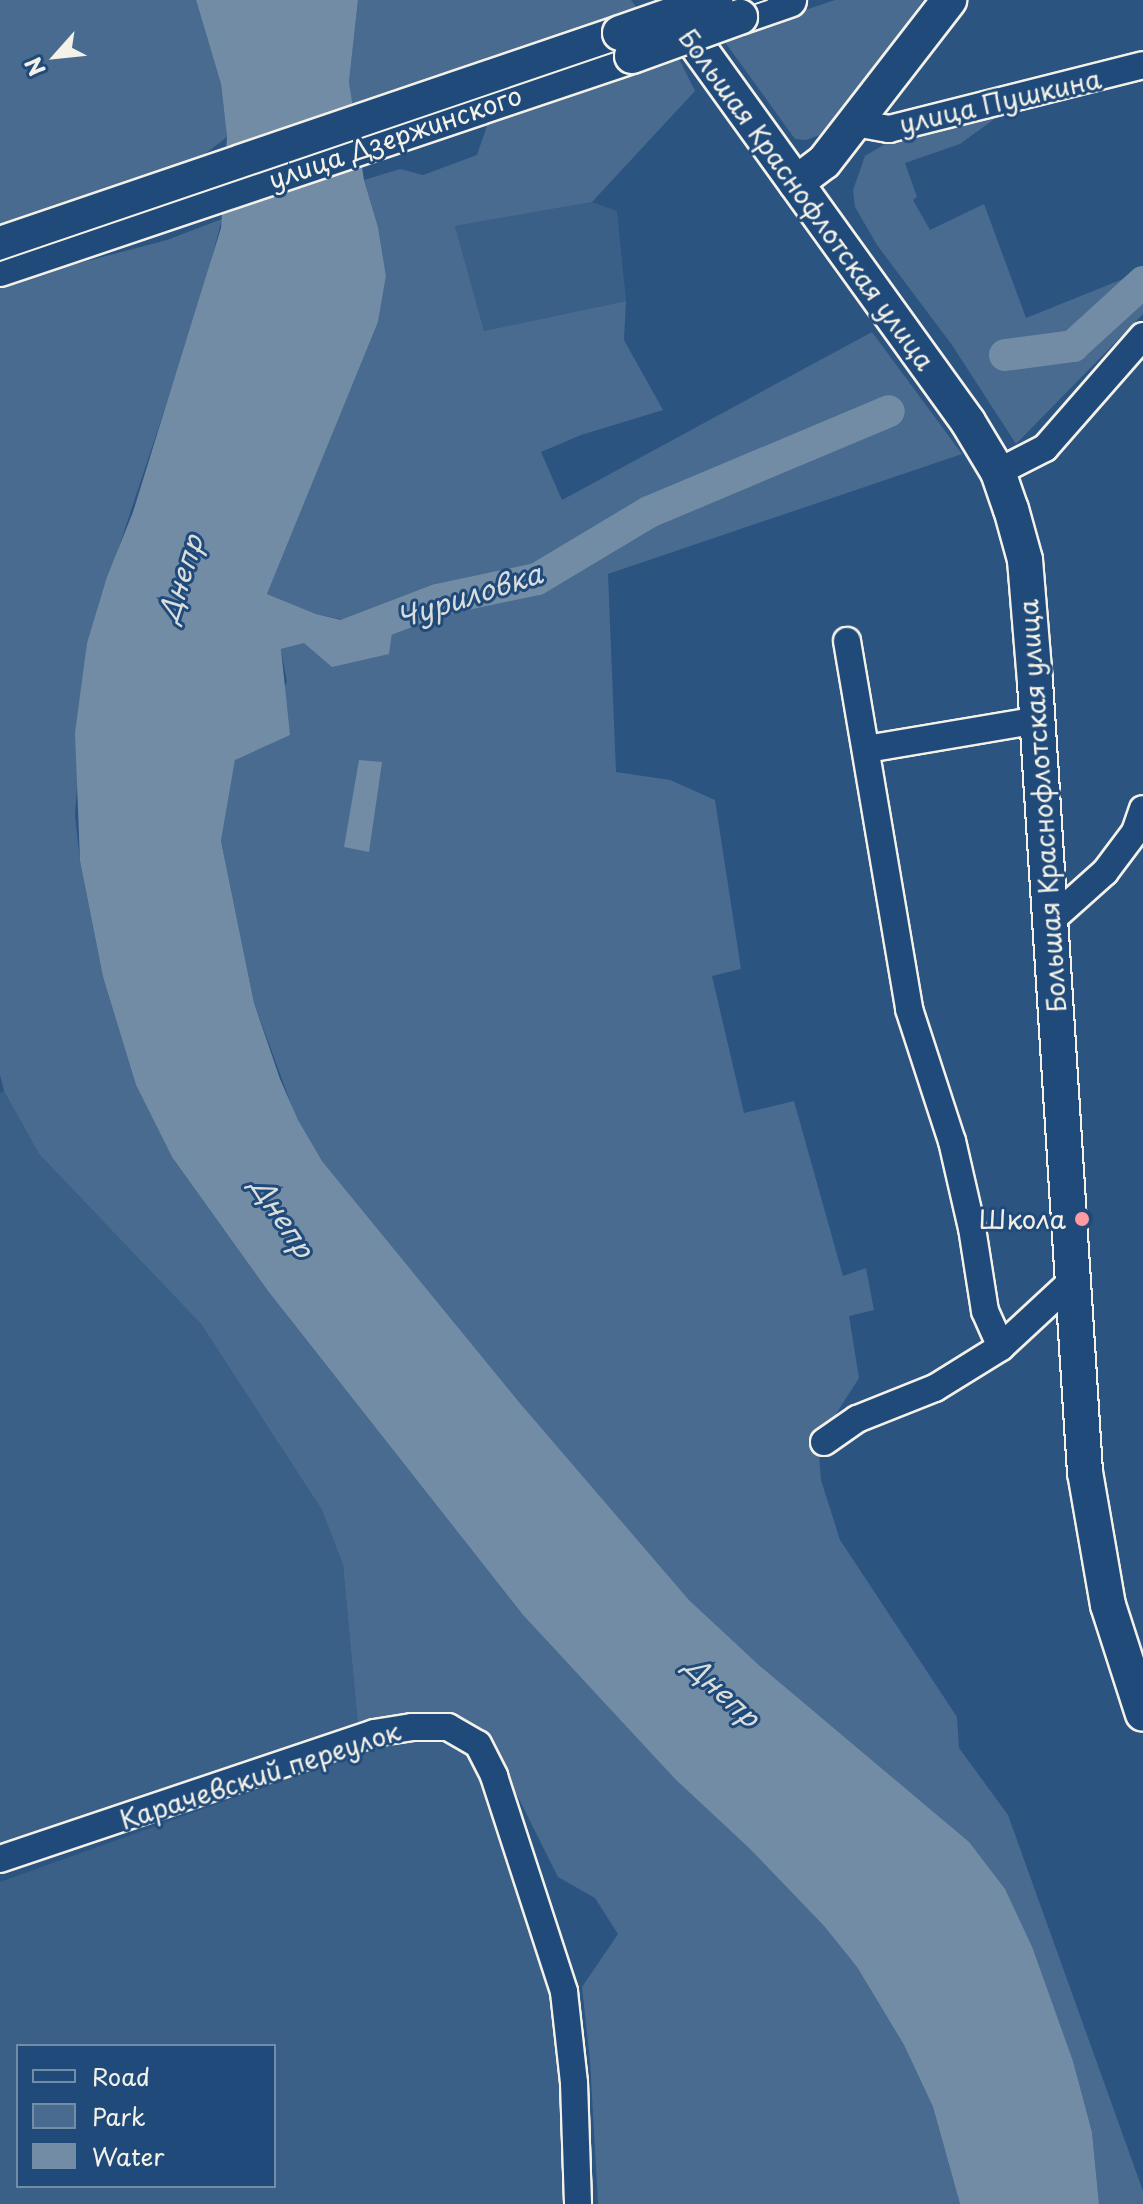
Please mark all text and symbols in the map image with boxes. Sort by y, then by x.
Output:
north arrow [16,16,96,96]
street label: Большая Краснофлотская улица [672,21,942,377]
text: N [16,52,53,82]
street label: улица Пушкина [895,62,1105,140]
street label: улица Дзержинского [264,79,526,195]
water label: Днепр [150,531,210,625]
water label: Чуриловка [392,556,546,634]
street label: Большая Краснофлотская улица [1012,597,1072,1015]
water label: Днепр [245,1171,321,1263]
place label: Школа [979,1203,1066,1235]
marker: Школа [1073,1210,1091,1228]
water label: Днепр [679,1648,767,1734]
street label: Карачевский переулок [116,1715,404,1835]
legend [16,2044,276,2188]
text: Road [92,2058,150,2094]
text: Park [92,2098,146,2134]
text: Water [92,2138,164,2174]

